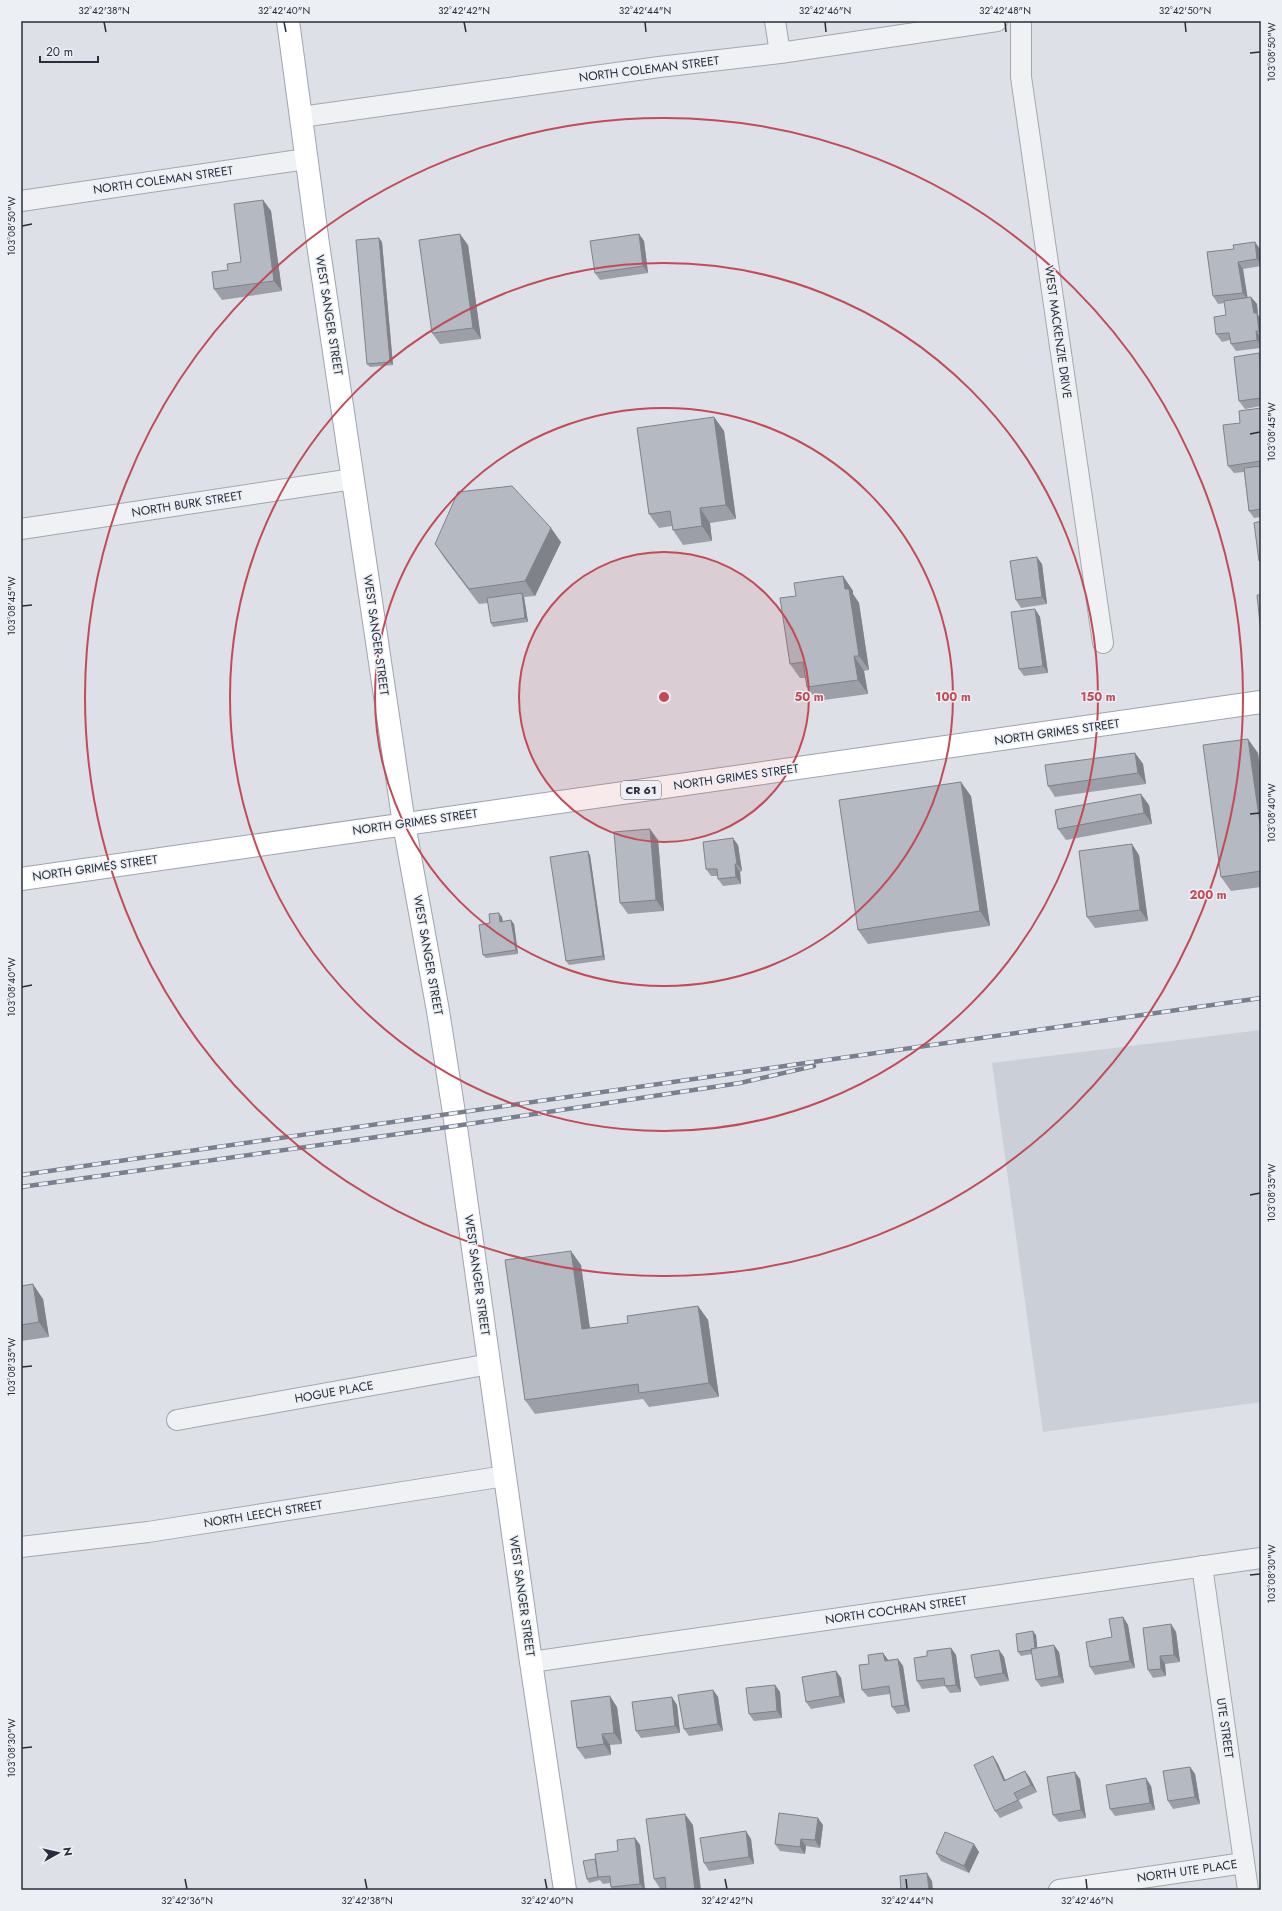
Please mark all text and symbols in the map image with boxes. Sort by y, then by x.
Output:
text: 32°42'38"N [78,3,130,18]
text: 32°42'40"N [258,3,310,18]
text: 32°42'42"N [438,3,490,18]
text: 32°42'44"N [619,3,671,18]
text: 32°42'46"N [799,3,851,18]
text: 32°42'48"N [979,3,1031,18]
text: 32°42'50"N [1159,3,1211,18]
text: 103°08'50"W [1264,22,1279,82]
scale bar [40,38,98,64]
text: 20 m [46,43,73,61]
street label: NORTH COLEMAN STREET [578,51,721,87]
street label: NORTH COLEMAN STREET [92,161,235,199]
text: 103°08'50"W [4,196,19,256]
street label: WEST SANGER STREET [311,253,347,377]
street label: WEST MACKENZIE DRIVE [1040,264,1076,400]
text: 103°08'45"W [1264,402,1279,462]
street label: NORTH BURK STREET [130,486,244,522]
street label: WEST SANGER STREET [359,573,393,697]
text: 103°08'45"W [4,576,19,636]
text: 50 m [794,688,824,706]
text: 100 m [935,688,971,706]
text: 150 m [1080,688,1116,706]
centre of rings [657,690,671,704]
street label: NORTH GRIMES STREET [993,714,1121,750]
street label: NORTH GRIMES STREET [672,759,800,795]
road number: CR 61 [621,781,661,799]
text: 103°08'40"W [1264,783,1279,843]
street label: NORTH GRIMES STREET [351,804,479,840]
street label: NORTH GRIMES STREET [31,850,159,886]
text: 200 m [1189,886,1227,904]
street label: WEST SANGER STREET [409,893,448,1017]
text: 103°08'40"W [4,957,19,1017]
text: 103°08'35"W [1264,1164,1279,1222]
street label: WEST SANGER STREET [460,1213,494,1337]
text: 103°08'35"W [4,1338,19,1396]
street label: HOGUE PLACE [293,1376,375,1408]
street label: NORTH LEECH STREET [202,1496,324,1532]
street label: WEST SANGER STREET [505,1534,539,1658]
text: 103°08'30"W [1264,1544,1279,1604]
street label: NORTH COCHRAN STREET [824,1591,968,1629]
street label: UTE STREET [1212,1697,1238,1760]
text: 103°08'30"W [4,1718,19,1778]
north arrow [38,1833,78,1873]
text: N [59,1846,76,1857]
street label: NORTH UTE PLACE [1136,1855,1238,1887]
text: 32°42'36"N [161,1893,213,1908]
text: 32°42'38"N [341,1893,393,1908]
text: 32°42'40"N [521,1893,573,1908]
text: 32°42'42"N [701,1893,753,1908]
text: 32°42'44"N [881,1893,933,1908]
text: 32°42'46"N [1061,1893,1113,1908]

